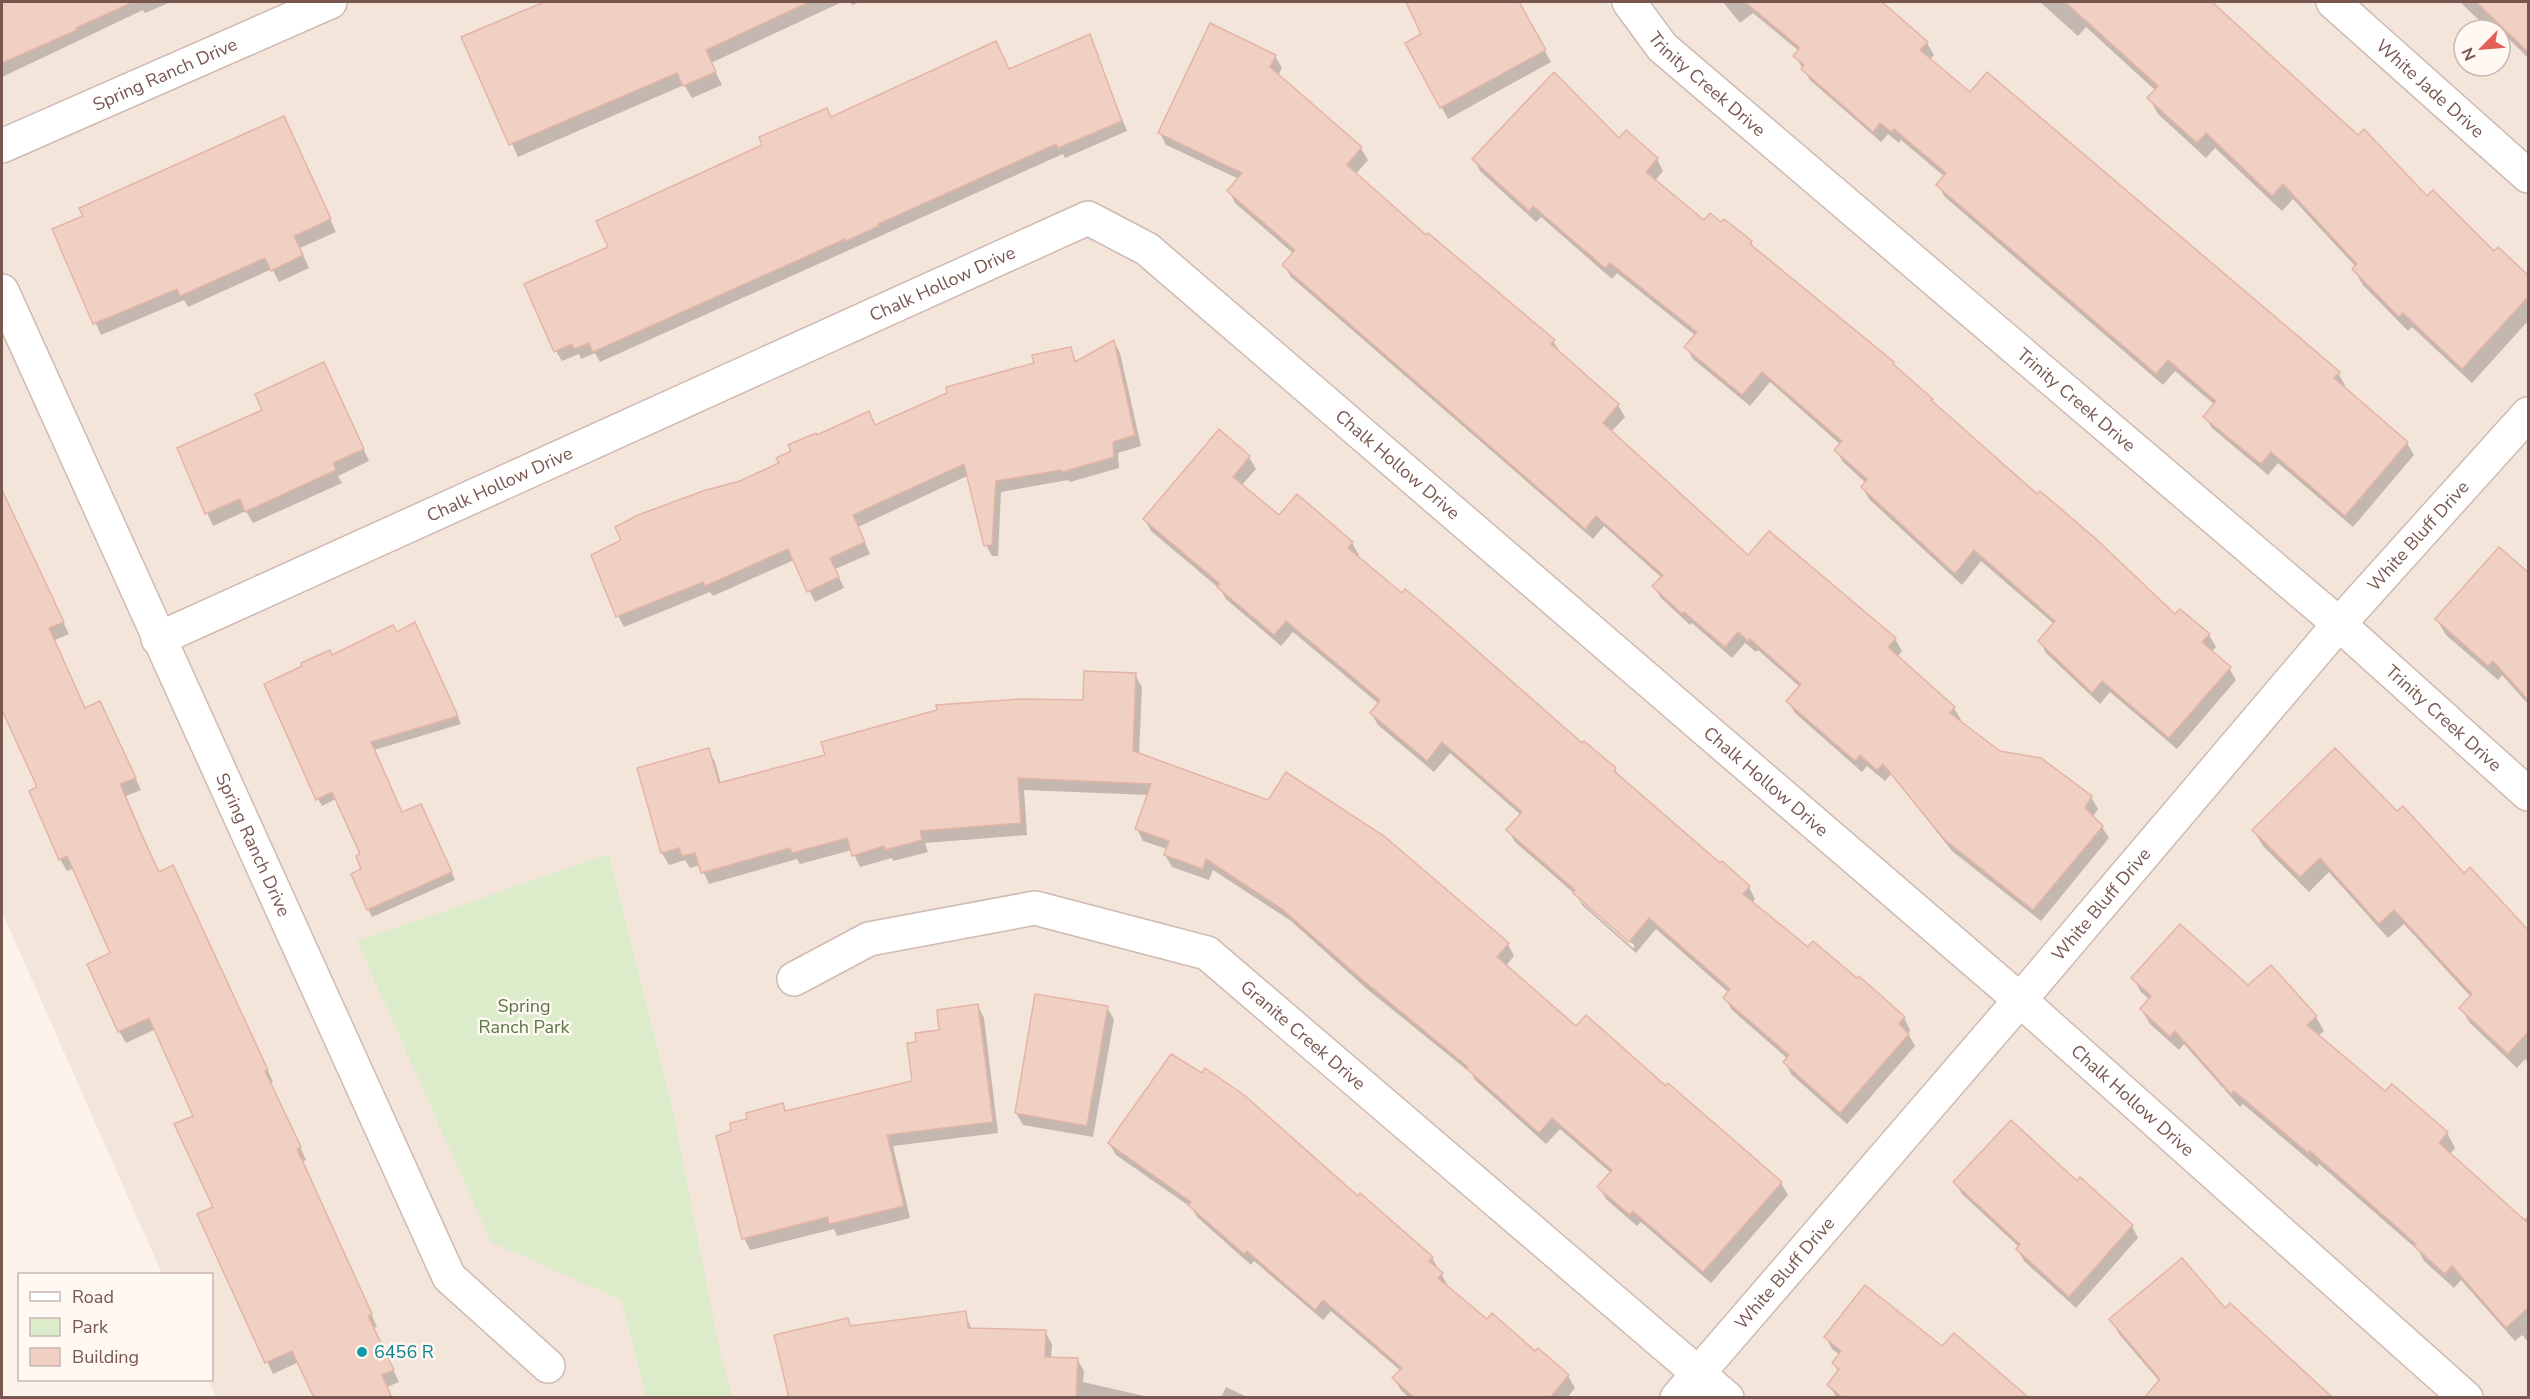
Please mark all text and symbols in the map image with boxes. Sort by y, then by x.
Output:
north arrow [2452,18,2512,78]
street label: Trinity Creek Drive [1643,27,1771,142]
street label: Spring Ranch Drive [89,32,241,117]
street label: White Jade Drive [2371,34,2489,143]
text: N [2457,44,2482,64]
street label: Chalk Hollow Drive [866,241,1019,327]
street label: Trinity Creek Drive [2012,343,2141,457]
street label: Chalk Hollow Drive [1330,404,1465,525]
street label: Chalk Hollow Drive [423,441,576,528]
street label: White Bluff Drive [2362,475,2474,596]
street label: Trinity Creek Drive [2380,659,2507,777]
street label: Chalk Hollow Drive [1698,721,1834,842]
street label: Spring Ranch Drive [210,769,296,920]
street label: White Bluff Drive [2046,843,2156,966]
street label: Granite Creek Drive [1235,975,1371,1096]
park label: Spring Ranch Park [479,994,570,1039]
street label: Chalk Hollow Drive [2066,1039,2199,1162]
street label: White Bluff Drive [1729,1212,1840,1334]
legend [18,1273,213,1381]
text: Road [72,1285,114,1309]
text: Park [72,1315,109,1339]
place label: 6456 R [374,1340,434,1364]
text: Building [72,1345,139,1369]
marker: 6456 R [355,1345,369,1359]

